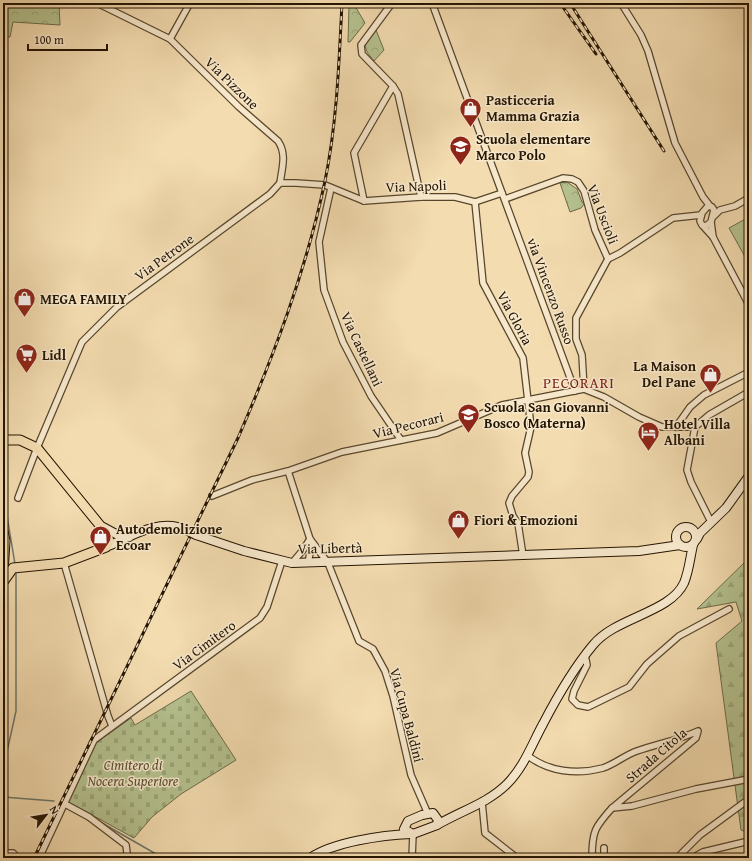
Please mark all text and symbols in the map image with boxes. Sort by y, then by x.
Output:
scale bar [28,26,107,52]
text: 100 m [34,31,64,48]
street label: Via Pizzone [201,52,264,114]
place label: Pasticceria Mamma Grazia [486,90,580,126]
shop icon: Pasticceria Mamma Grazia [458,95,484,128]
place label: Scuola elementare Marco Polo [476,129,591,165]
school or university icon: Scuola elementare Marco Polo [447,134,473,167]
street label: Via Napoli [385,175,447,197]
street label: Via Uscioli [582,181,624,247]
street label: Via Petrone [130,228,198,285]
street label: via Vincenzo Russo [522,235,580,347]
shop icon: MEGA FAMILY [11,286,37,319]
street label: Via Gloria [492,287,538,349]
place label: MEGA FAMILY [40,289,127,309]
street label: Via Castellani [336,308,388,390]
supermarket icon: Lidl [14,342,40,375]
place label: Lidl [42,345,67,365]
place label: La Maison Del Pane [633,356,697,392]
shop icon: La Maison Del Pane [698,361,724,394]
district label: PECORARI [543,372,615,393]
place label: Scuola San Giovanni Bosco (Materna) [484,397,609,433]
school or university icon: Scuola San Giovanni Bosco (Materna) [456,402,482,435]
street label: Via Pecorari [371,407,446,443]
place label: Hotel Villa Albani [664,414,731,450]
hotel icon: Hotel Villa Albani [635,419,661,452]
shop icon: Fiori & Emozioni [446,507,472,540]
place label: Fiori & Emozioni [474,510,578,530]
place label: Autodemolizione Ecoar [116,519,223,555]
shop icon: Autodemolizione Ecoar [88,524,114,557]
street label: Via Libertà [297,537,363,559]
street label: Via Cimitero [168,615,240,675]
street label: Via Cupa Baldini [385,666,429,764]
street label: Strada Citola [621,722,691,787]
park label: Cimitero di Nocera Superiore [87,755,179,791]
north arrow [26,795,66,835]
text: N [46,803,64,818]

